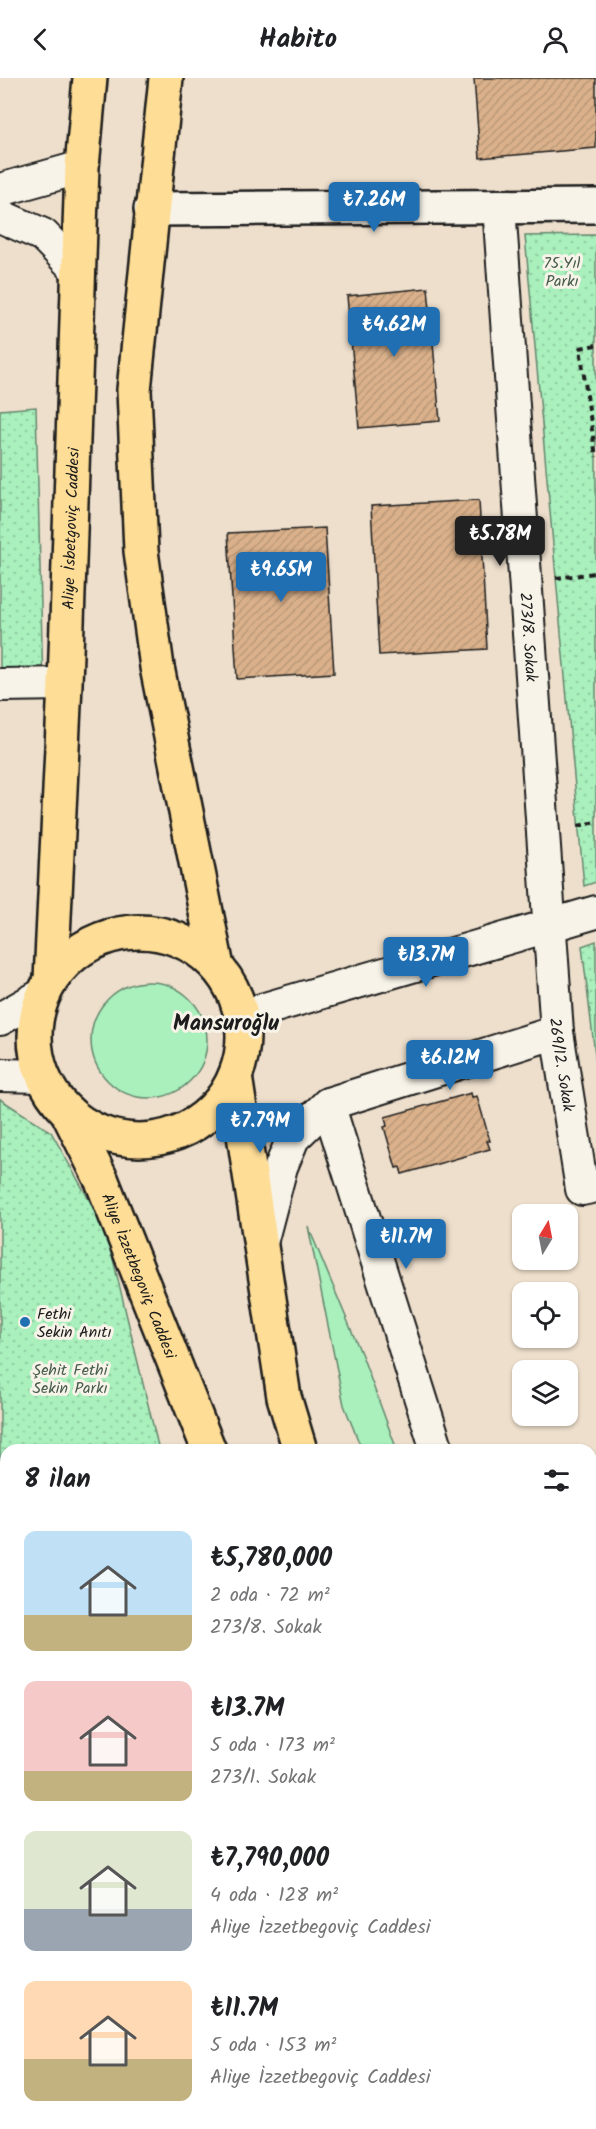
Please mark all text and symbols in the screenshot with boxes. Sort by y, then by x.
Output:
text: Habito [259,18,337,61]
icon: back [24,23,57,56]
icon: person [539,23,572,56]
pin: ₺7.26M [325,182,423,233]
text: ₺7.26M [343,185,405,217]
park label: 75.Yıl Parkı [543,251,581,294]
pin: ₺4.62M [345,307,443,358]
text: ₺4.62M [362,310,426,342]
street label: Aliye İsbetgoviç Caddesi [56,446,87,610]
pin: ₺5.78M [451,516,549,567]
text: ₺5.78M [469,519,531,551]
pin: ₺9.65M [232,552,330,603]
text: ₺9.65M [250,555,312,587]
street label: 273/8. Sokak [512,591,543,683]
pin: ₺13.7M [377,937,475,988]
text: ₺13.7M [397,940,455,972]
district label: Mansuroğlu [173,1007,279,1042]
street label: 269/12. Sokak [542,1017,581,1114]
pin: ₺6.12M [401,1040,499,1091]
text: ₺6.12M [420,1043,480,1075]
pin: ₺7.79M [211,1103,309,1154]
text: ₺7.79M [230,1106,290,1138]
street label: Aliye İzzetbegoviç Caddesi [94,1189,183,1364]
north arrow [512,1204,578,1270]
map controls [512,1204,578,1426]
pin: ₺11.7M [357,1219,455,1270]
text: ₺11.7M [380,1222,432,1254]
button: locate [512,1282,578,1348]
place label: Fethi Sekin Anıtı [37,1302,112,1345]
marker: Fethi Sekin Anıtı [18,1315,32,1329]
park label: Şehit Fethi Sekin Parkı [32,1358,109,1401]
button: layers [512,1360,578,1426]
text: 8 ilan [24,1459,91,1501]
icon: filters [540,1464,573,1497]
text: ₺5,780,000 [210,1538,332,1580]
icon: home [72,1555,144,1627]
text: 2 oda · 72 m² [210,1580,330,1612]
text: 273/8. Sokak [210,1612,322,1644]
text: ₺13.7M [210,1688,285,1730]
icon: home [72,1705,144,1777]
text: 5 oda · 173 m² [210,1730,335,1762]
text: 273/1. Sokak [210,1762,316,1794]
text: ₺7,790,000 [210,1838,329,1880]
icon: home [72,1855,144,1927]
text: 4 oda · 128 m² [210,1880,338,1912]
text: Aliye İzzetbegoviç Caddesi [210,1912,431,1944]
text: ₺11.7M [210,1988,278,2030]
icon: home [72,2005,144,2077]
text: 5 oda · 153 m² [210,2030,337,2062]
text: Aliye İzzetbegoviç Caddesi [210,2062,431,2094]

